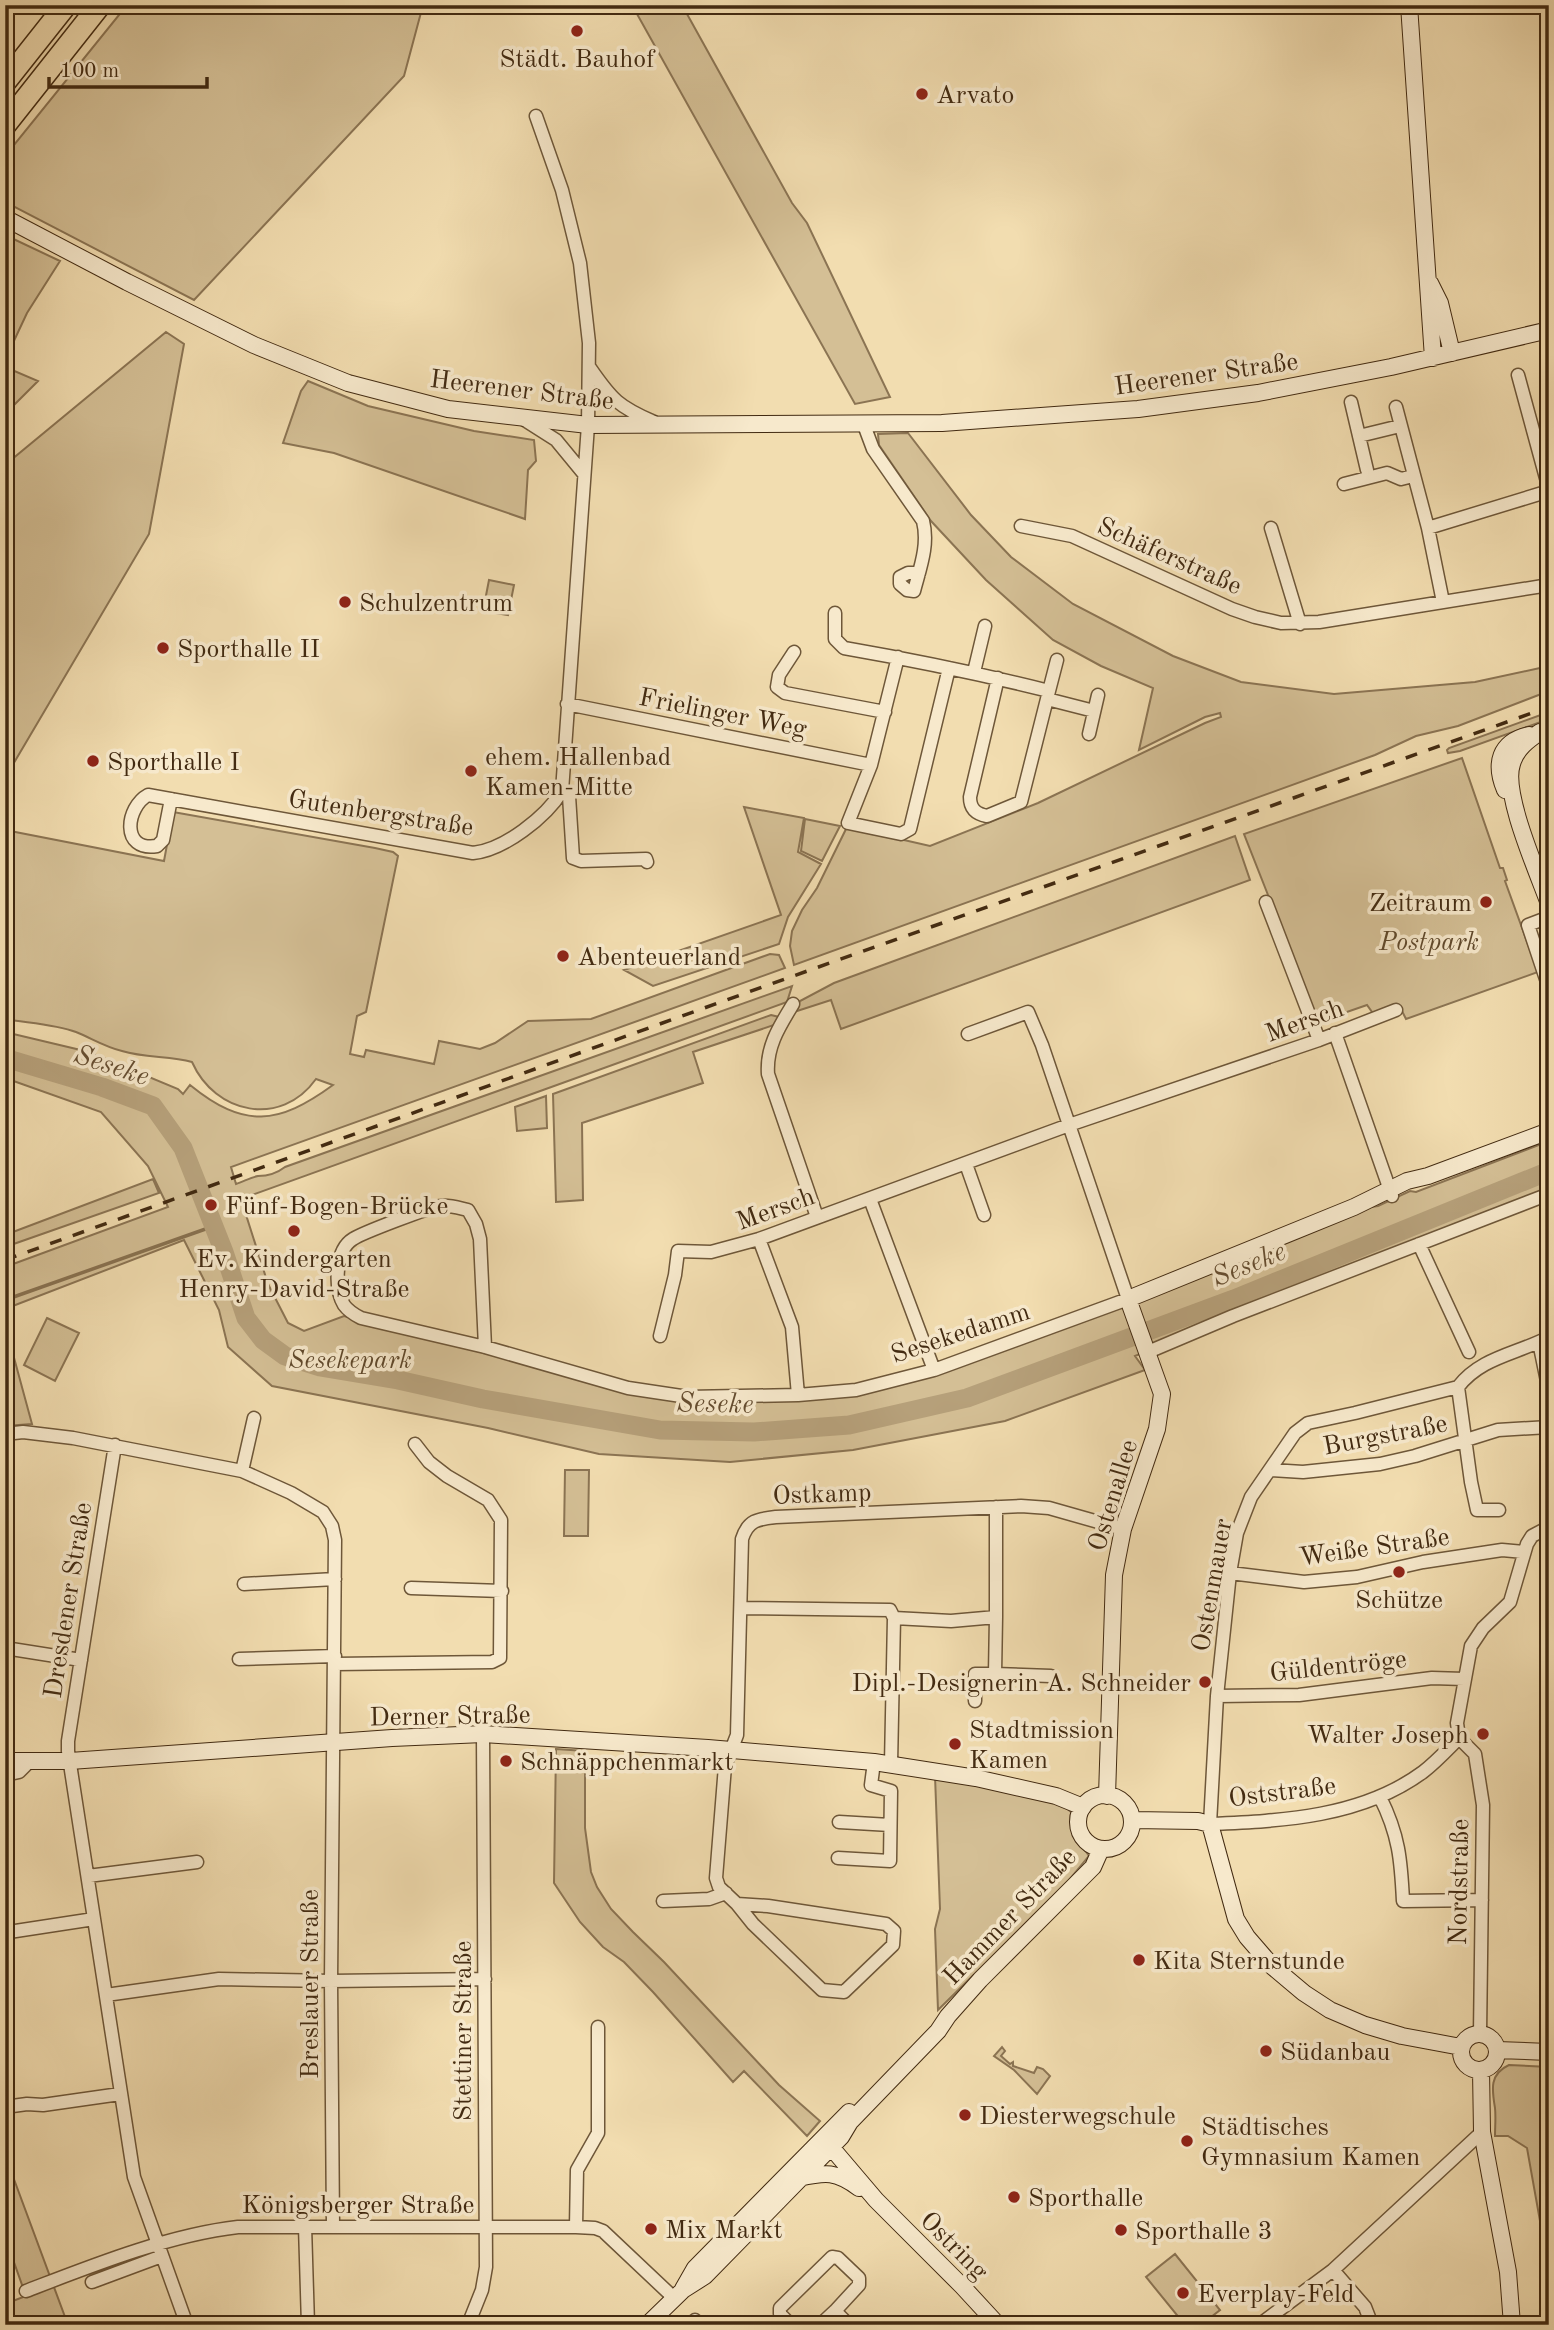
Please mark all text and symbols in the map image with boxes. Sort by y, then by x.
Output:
marker: Städt. Bauhof [569,23,585,39]
scale bar [49,46,206,90]
place label: Städt. Bauhof [499,47,656,73]
text: 100 m [60,61,119,82]
place label: Arvato [936,83,1014,109]
marker: Arvato [914,86,930,102]
street label: Heerener Straße [1113,349,1300,401]
street label: Heerener Straße [428,367,615,415]
street label: Schäferstraße [1093,513,1245,600]
place label: Schulzentrum [359,591,513,617]
marker: Schulzentrum [337,594,353,610]
place label: Sporthalle II [177,637,320,663]
marker: Sporthalle II [155,640,171,656]
street label: Frielinger Weg [636,685,809,743]
place label: ehem. Hallenbad Kamen-Mitte [485,745,671,801]
place label: Sporthalle I [107,750,240,776]
marker: Sporthalle I [85,753,101,769]
marker: ehem. Hallenbad Kamen-Mitte [463,763,479,779]
street label: Gutenbergstraße [286,786,475,841]
place label: Zeitraum [1369,891,1472,917]
marker: Zeitraum [1478,894,1494,910]
park label: Postpark [1378,930,1479,956]
place label: Abenteuerland [577,945,741,971]
marker: Abenteuerland [555,948,571,964]
street label: Mersch [1262,996,1347,1048]
water label: Seseke [70,1042,152,1092]
street label: Mersch [733,1184,818,1236]
place label: Fünf-Bogen-Brücke [225,1194,449,1220]
marker: Fünf-Bogen-Brücke [203,1197,219,1213]
marker: Ev. Kindergarten Henry-David-Straße [286,1223,302,1239]
water label: Seseke [1208,1238,1290,1293]
place label: Ev. Kindergarten Henry-David-Straße [178,1247,410,1303]
street label: Sesekedamm [888,1299,1033,1369]
park label: Sesekepark [288,1348,412,1374]
water label: Seseke [676,1390,754,1420]
street label: Burgstraße [1321,1411,1450,1461]
street label: Ostenallee [1085,1437,1143,1555]
street label: Ostkamp [772,1480,872,1510]
street label: Dresdener Straße [41,1500,97,1700]
street label: Ostenmauer [1188,1516,1238,1654]
street label: Weiße Straße [1297,1525,1451,1571]
marker: Schütze [1391,1564,1407,1580]
place label: Schütze [1355,1588,1443,1614]
street label: Güldentröge [1268,1647,1408,1687]
place label: Dipl.-Designerin A. Schneider [851,1671,1191,1697]
marker: Dipl.-Designerin A. Schneider [1197,1674,1213,1690]
street label: Derner Straße [369,1703,531,1731]
place label: Stadtmission Kamen [969,1718,1114,1774]
place label: Walter Joseph [1307,1723,1469,1749]
marker: Walter Joseph [1475,1726,1491,1742]
marker: Stadtmission Kamen [947,1736,963,1752]
place label: Schnäppchenmarkt [520,1750,734,1776]
marker: Schnäppchenmarkt [498,1753,514,1769]
street label: Oststraße [1227,1773,1337,1812]
street label: Nordstraße [1446,1818,1474,1946]
street label: Hammer Straße [939,1844,1082,1991]
street label: Breslauer Straße [298,1889,324,2079]
street label: Stettiner Straße [451,1941,477,2121]
place label: Kita Sternstunde [1153,1949,1345,1975]
marker: Kita Sternstunde [1131,1952,1147,1968]
place label: Südanbau [1280,2040,1391,2066]
marker: Südanbau [1258,2043,1274,2059]
place label: Diesterwegschule [979,2104,1176,2130]
marker: Diesterwegschule [957,2107,973,2123]
place label: Städtisches Gymnasium Kamen [1201,2115,1420,2171]
marker: Städtisches Gymnasium Kamen [1179,2133,1195,2149]
place label: Sporthalle [1028,2186,1143,2212]
marker: Sporthalle [1006,2189,1022,2205]
street label: Königsberger Straße [241,2193,475,2219]
street label: Ostring [915,2207,993,2285]
place label: Mix Markt [665,2218,783,2244]
place label: Sporthalle 3 [1135,2219,1273,2245]
marker: Mix Markt [643,2221,659,2237]
marker: Sporthalle 3 [1113,2222,1129,2238]
place label: Everplay-Feld [1197,2282,1355,2308]
marker: Everplay-Feld [1175,2285,1191,2301]

